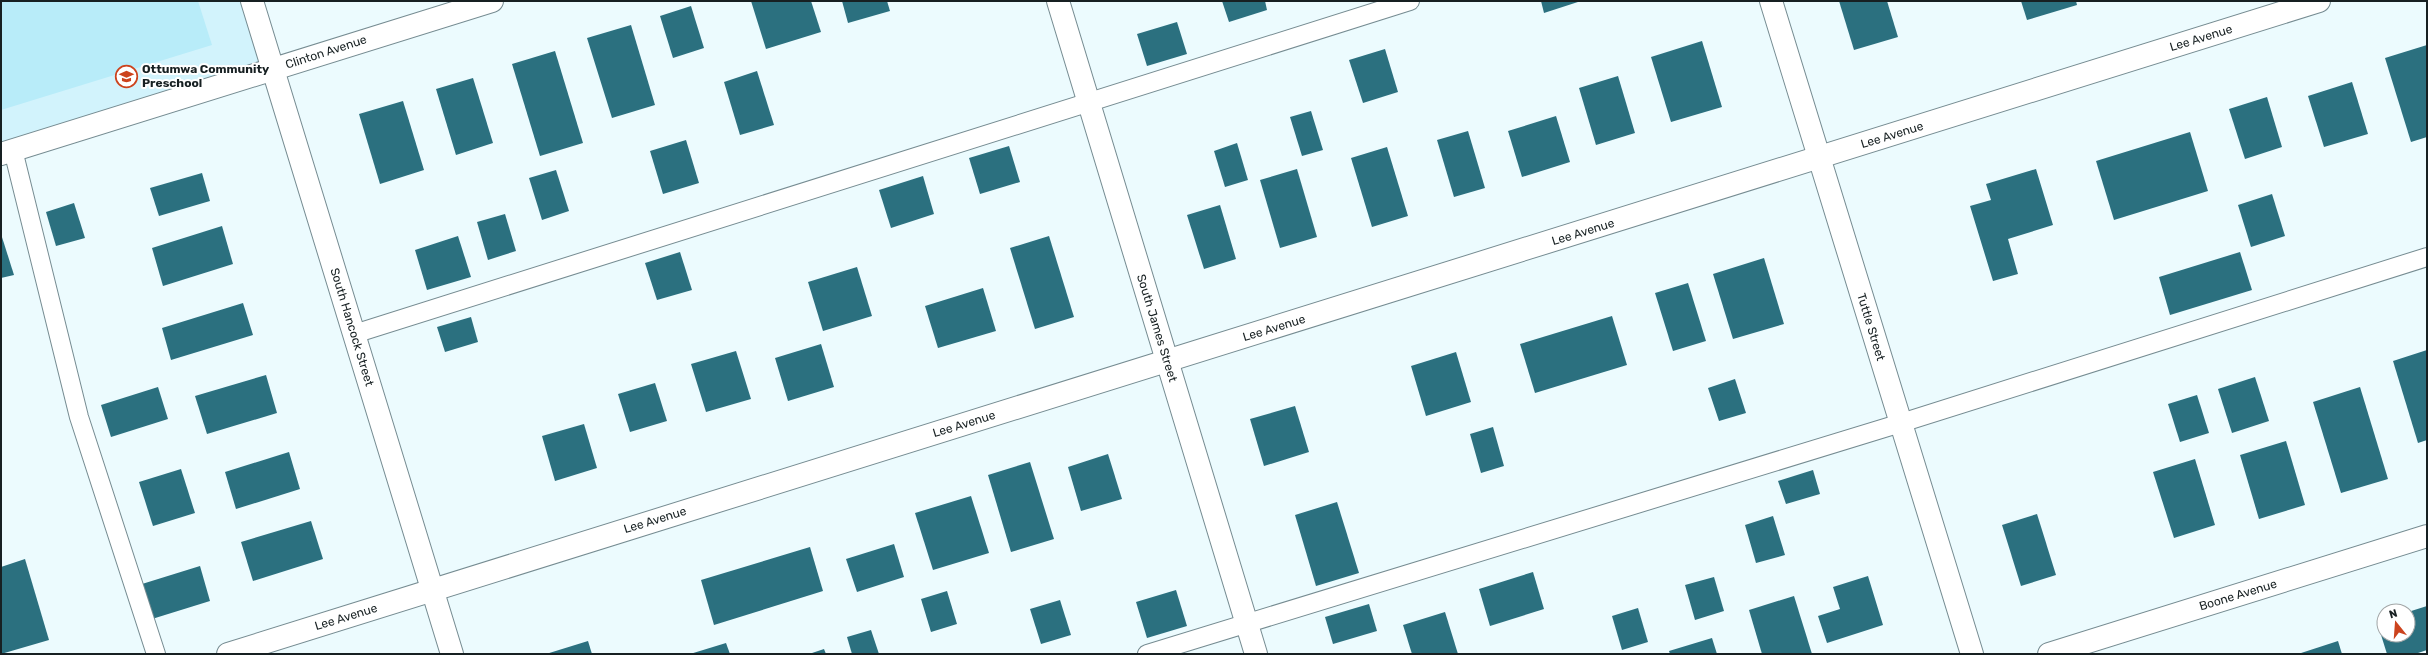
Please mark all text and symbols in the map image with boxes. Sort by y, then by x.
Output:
street label: Lee Avenue [2168,22,2234,54]
street label: Clinton Avenue [284,32,369,72]
place label: Ottumwa Community Preschool [142,62,269,90]
school or university icon: Ottumwa Community Preschool [113,63,139,89]
street label: Lee Avenue [1859,119,1925,151]
street label: Lee Avenue [1550,216,1616,248]
street label: South Hancock Street [327,266,377,388]
street label: South James Street [1134,272,1180,384]
street label: Tuttle Street [1854,292,1888,363]
street label: Lee Avenue [1241,312,1307,344]
street label: Lee Avenue [931,408,997,440]
street label: Lee Avenue [622,504,688,536]
street label: Boone Avenue [2197,576,2279,613]
street label: Lee Avenue [313,601,379,633]
north arrow [2376,603,2416,643]
text: N [2388,607,2399,621]

